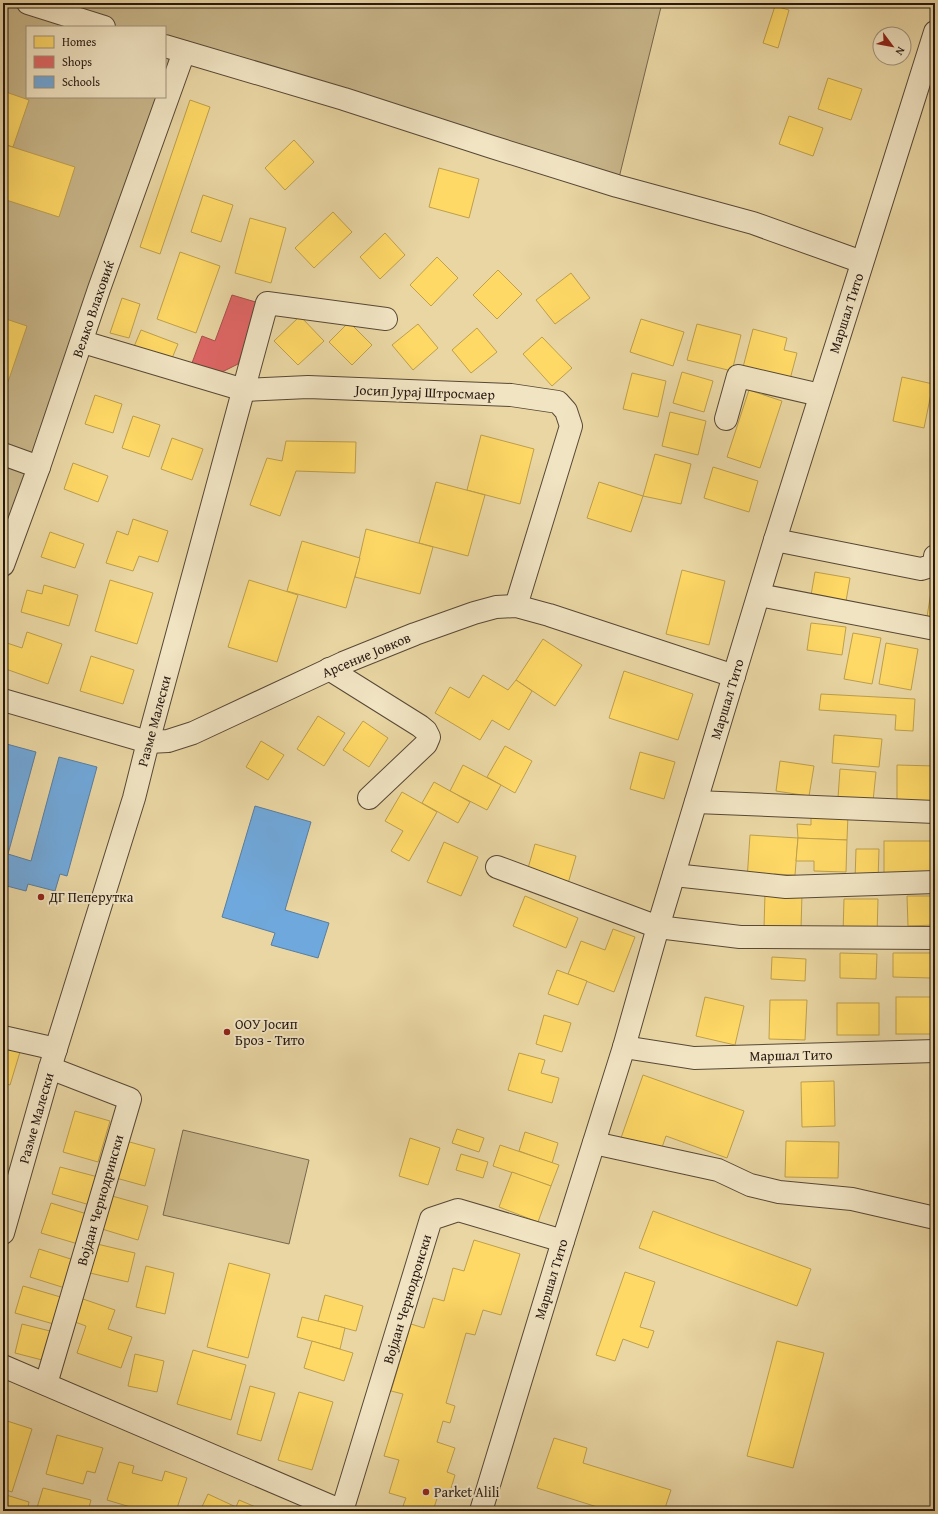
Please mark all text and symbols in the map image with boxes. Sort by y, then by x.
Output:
legend [26,26,166,98]
north arrow [872,26,912,66]
text: Homes [62,33,97,50]
text: N [891,44,909,59]
text: Shops [62,53,92,70]
text: Schools [62,73,100,90]
street label: Вељко Влаховиќ [67,257,119,360]
street label: Маршал Тито [824,270,868,356]
street label: Јосип Јурај Штросмаер [353,379,496,404]
street label: Арсение Јовков [319,627,414,683]
street label: Маршал Тито [705,656,749,742]
street label: Разме Малески [132,673,176,769]
place label: ДГ Пеперутка [48,887,134,907]
marker: ДГ Пеперутка [36,892,46,902]
place label: ООУ Јосип Броз - Тито [235,1014,305,1050]
marker: ООУ Јосип Броз - Тито [222,1027,232,1037]
street label: Маршал Тито [749,1044,833,1066]
street label: Разме Малески [13,1070,59,1166]
street label: Војдан Чернодрински [72,1132,128,1268]
street label: Војдан Чернодронски [378,1232,436,1366]
street label: Маршал Тито [529,1236,573,1322]
place label: Parket Alili [434,1482,500,1502]
marker: Parket Alili [421,1487,431,1497]

